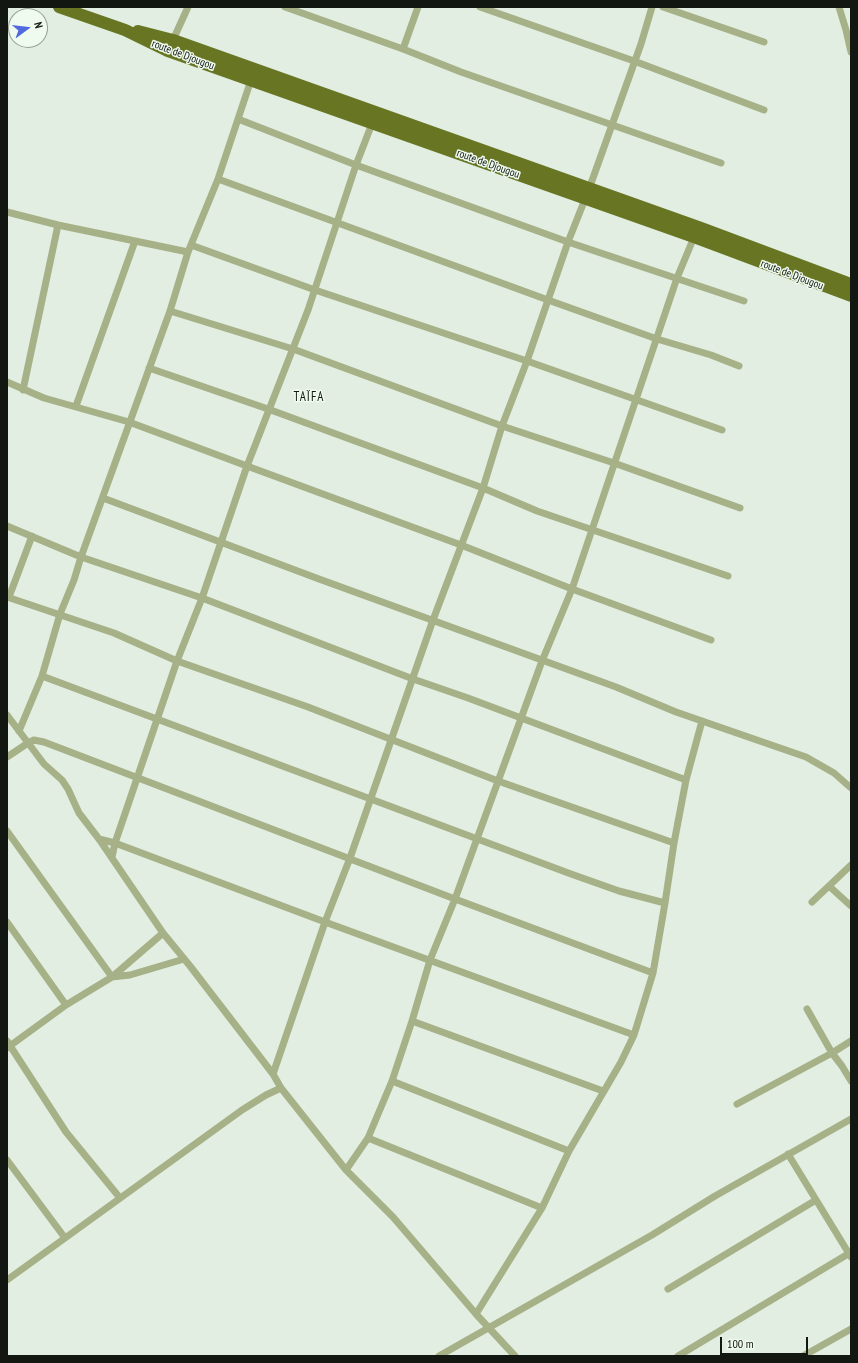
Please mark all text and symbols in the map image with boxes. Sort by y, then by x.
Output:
north arrow [8,8,48,48]
text: N [31,20,46,30]
street label: route de Djougou [150,37,216,73]
street label: route de Djougou [455,147,521,181]
street label: route de Djougou [759,257,825,293]
district label: TAÏFA [294,389,324,405]
scale bar [722,1329,810,1355]
text: 100 m [727,1336,754,1351]

